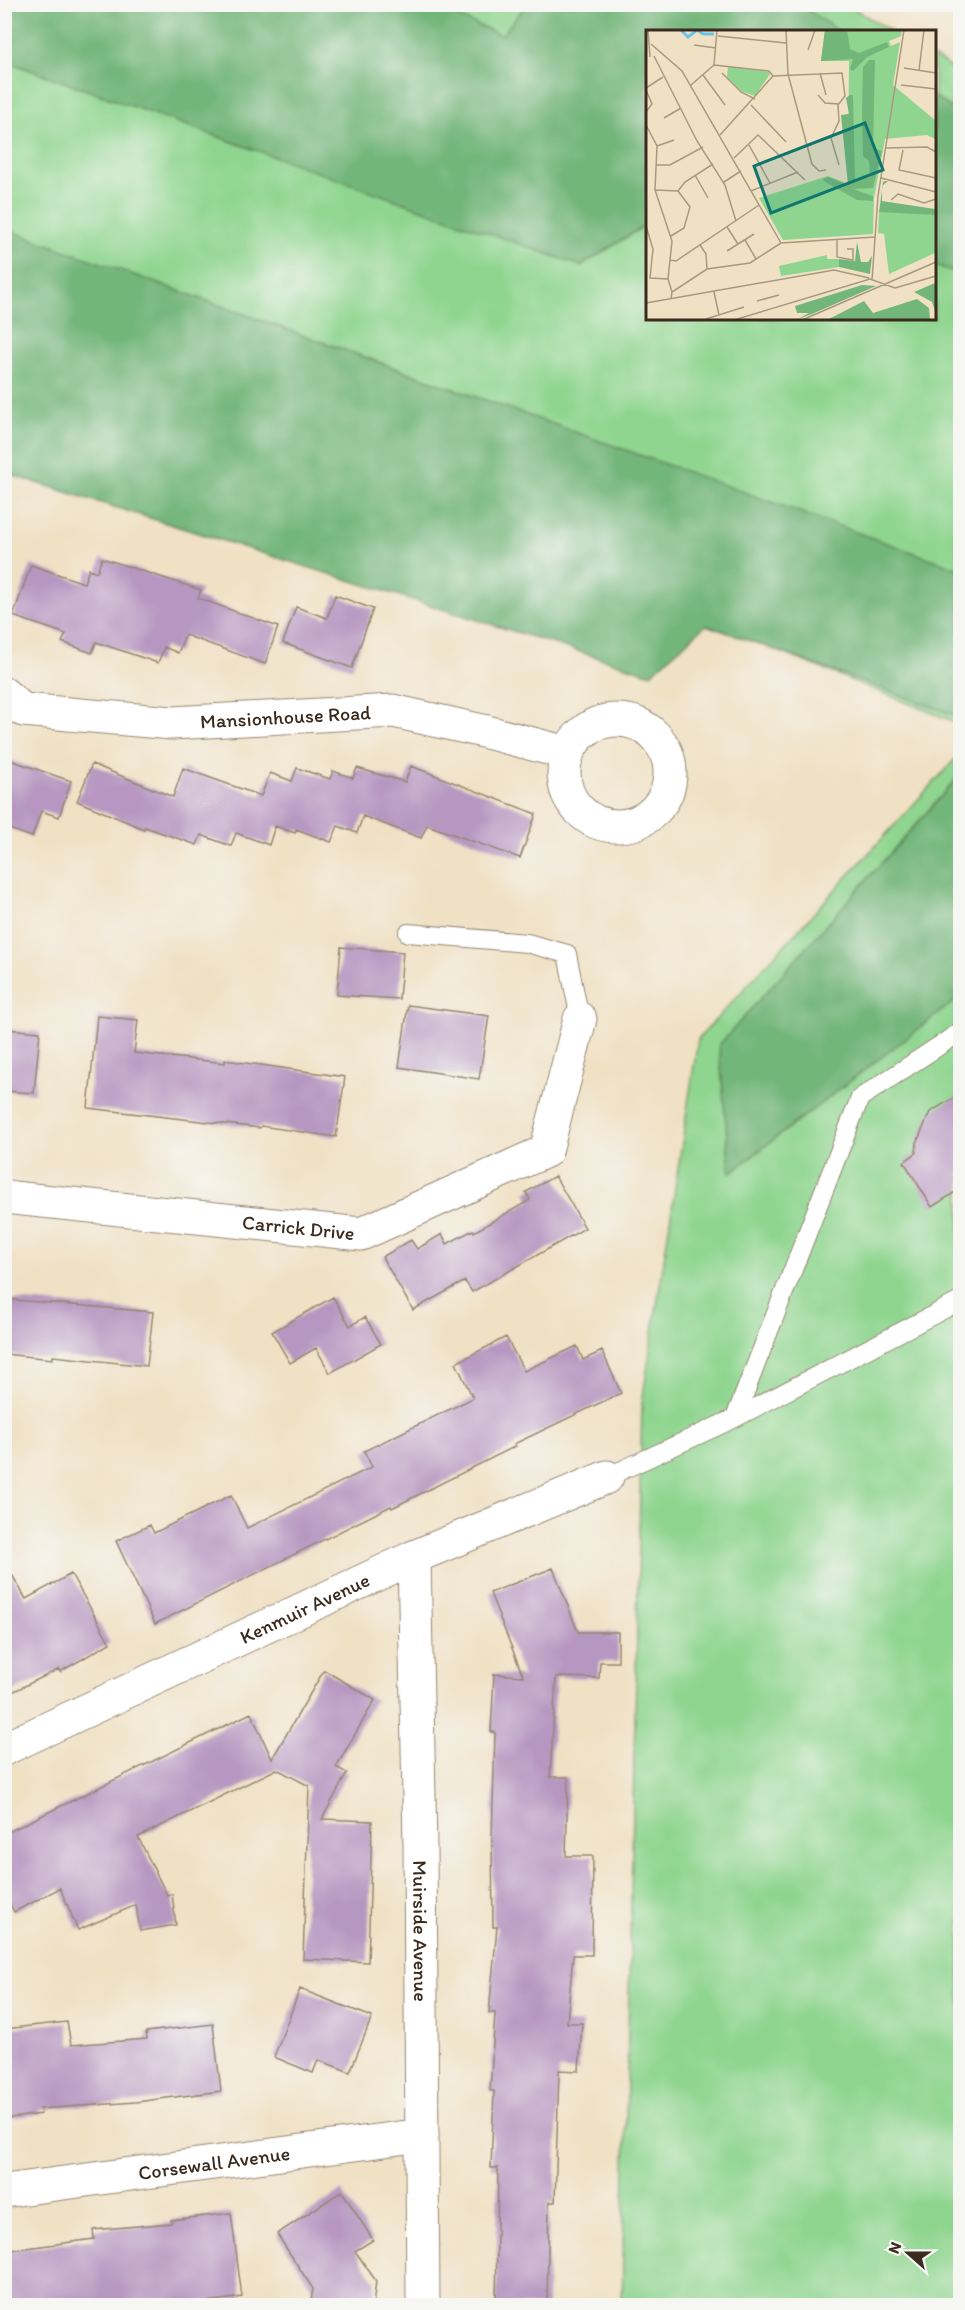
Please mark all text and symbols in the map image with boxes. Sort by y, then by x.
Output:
inset map [646,30,935,320]
street label: Mansionhouse Road [199,700,372,733]
street label: Carrick Drive [241,1210,356,1245]
street label: Kenmuir Avenue [236,1568,373,1649]
street label: Muirside Avenue [408,1860,433,2002]
street label: Corsewall Avenue [137,2141,291,2185]
north arrow [878,2223,938,2283]
text: N [884,2239,905,2256]

